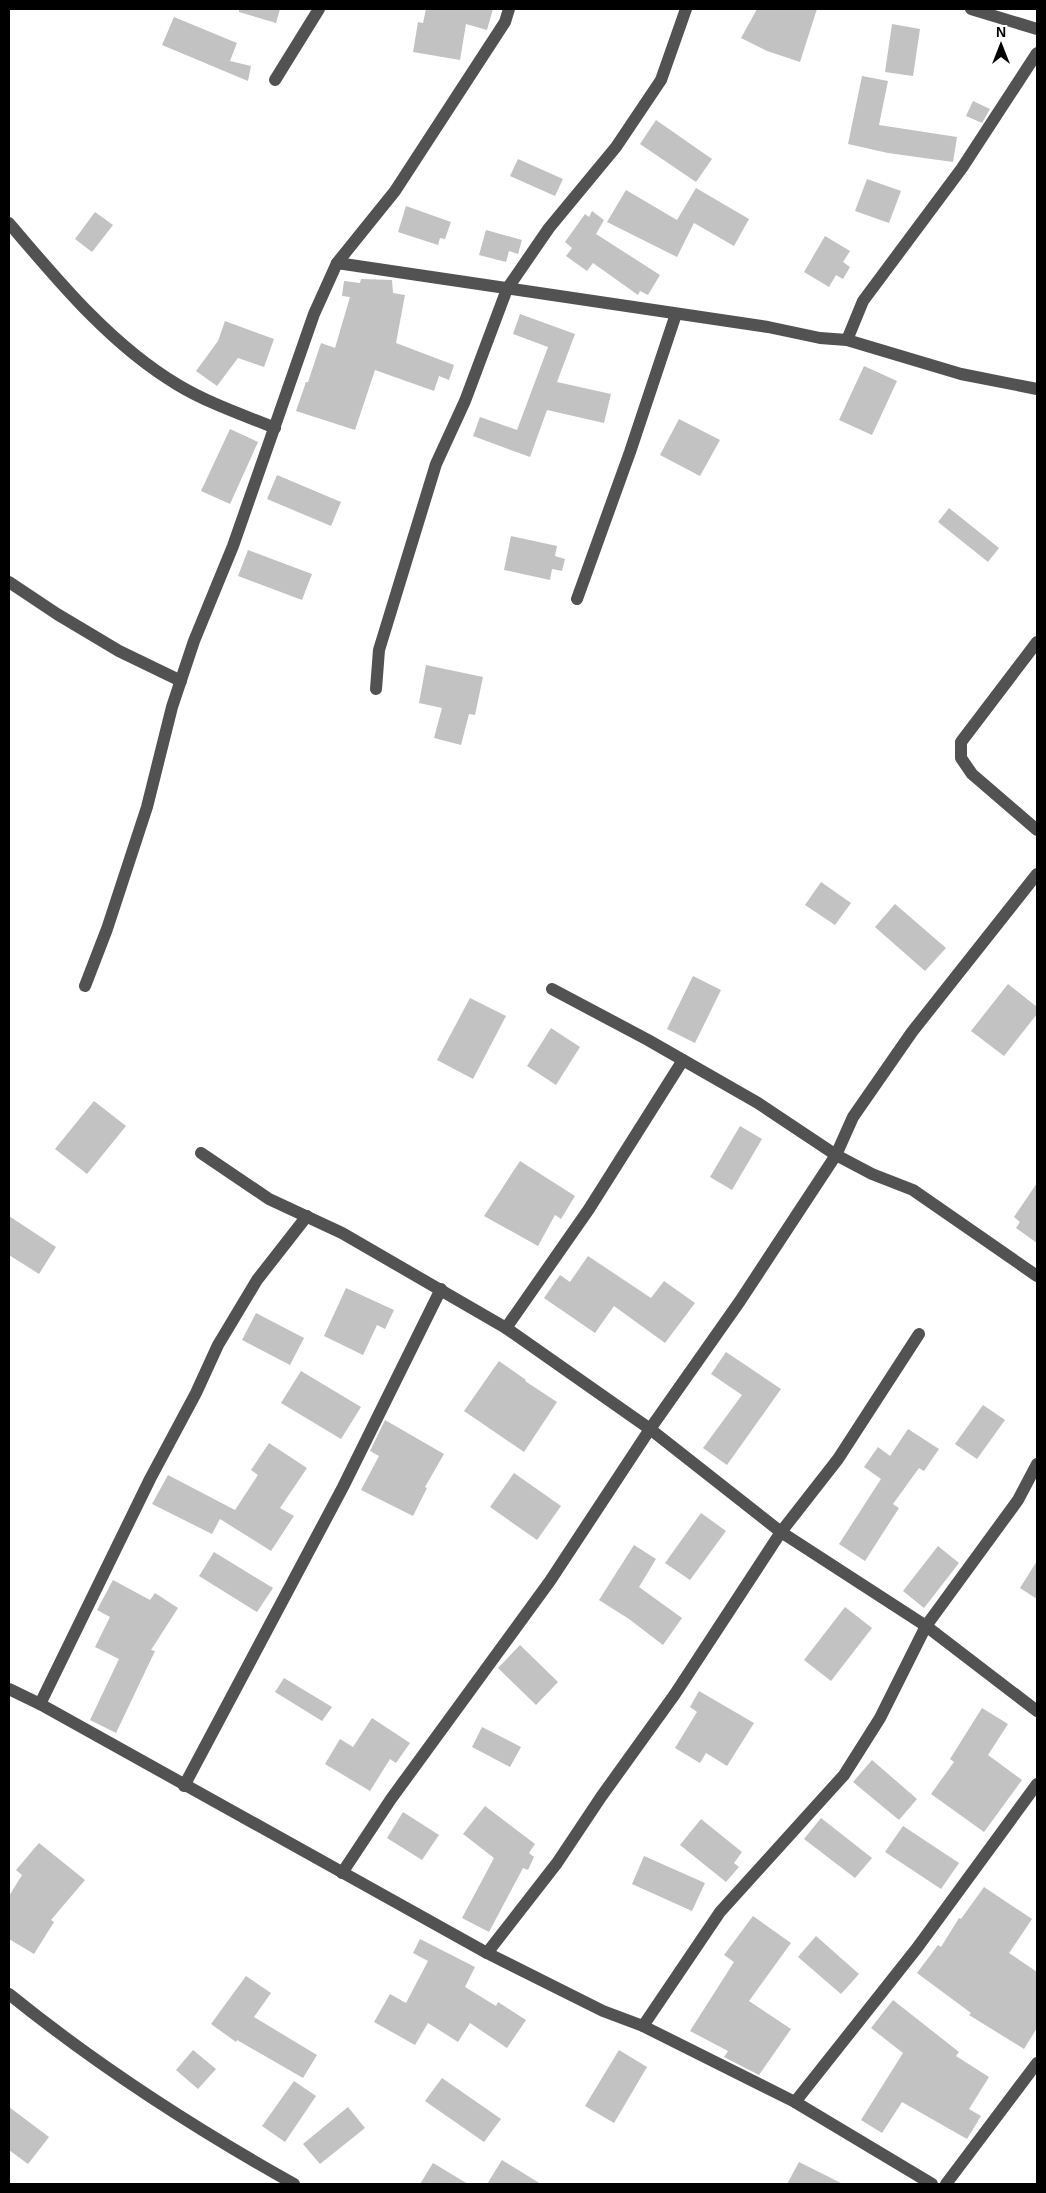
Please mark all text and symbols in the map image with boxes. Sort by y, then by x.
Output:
north arrow [976,20,1026,70]
text: N [996,24,1006,40]

